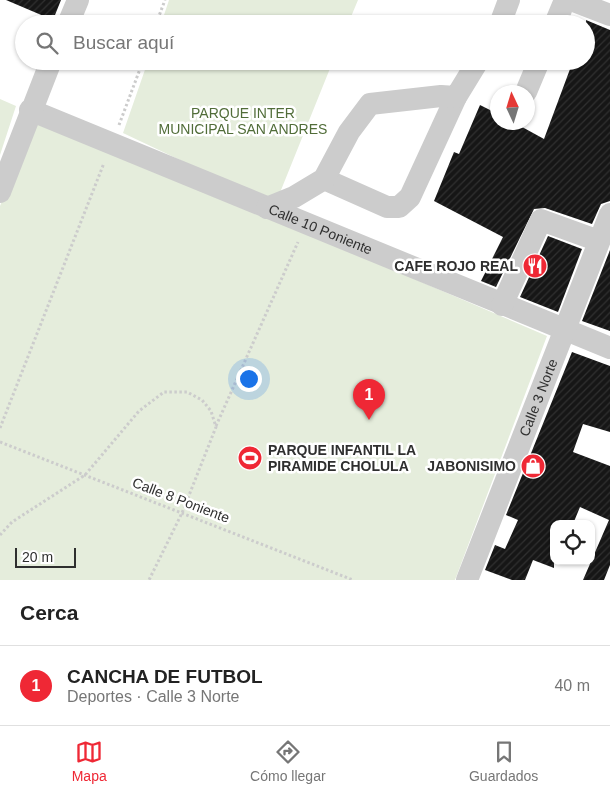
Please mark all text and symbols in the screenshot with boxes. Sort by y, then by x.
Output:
search box [15,15,595,70]
icon: search [33,29,61,57]
text: Buscar aquí [73,32,174,53]
north arrow [490,85,535,130]
park label: PARQUE INTER MUNICIPAL SAN ANDRES [159,105,327,137]
street label: Calle 10 Poniente [266,201,375,258]
restaurant icon: CAFE ROJO REAL [522,253,548,279]
place label: CAFE ROJO REAL [394,258,518,274]
street label: Calle 3 Norte [516,356,561,438]
your location [236,366,262,392]
pin: 1 [353,379,385,420]
place label: PARQUE INFANTIL LA PIRAMIDE CHOLULA [268,442,416,474]
sports icon: PARQUE INFANTIL LA PIRAMIDE CHOLULA [237,445,263,471]
shop icon: JABONISIMO [520,453,546,479]
place label: JABONISIMO [427,458,516,474]
street label: Calle 8 Poniente [130,474,232,526]
map controls [550,520,595,565]
button: locate [550,520,595,565]
scale bar [15,545,76,568]
text: 20 m [22,549,53,565]
text: Cerca [20,601,78,624]
text: CANCHA DE FUTBOL [67,666,263,687]
text: 1 [32,677,40,694]
text: 40 m [554,677,590,694]
text: Deportes · Calle 3 Norte [67,688,240,705]
tab: Mapa [72,738,107,784]
tab: Cómo llegar [250,738,326,784]
tab: Guardados [469,738,538,784]

